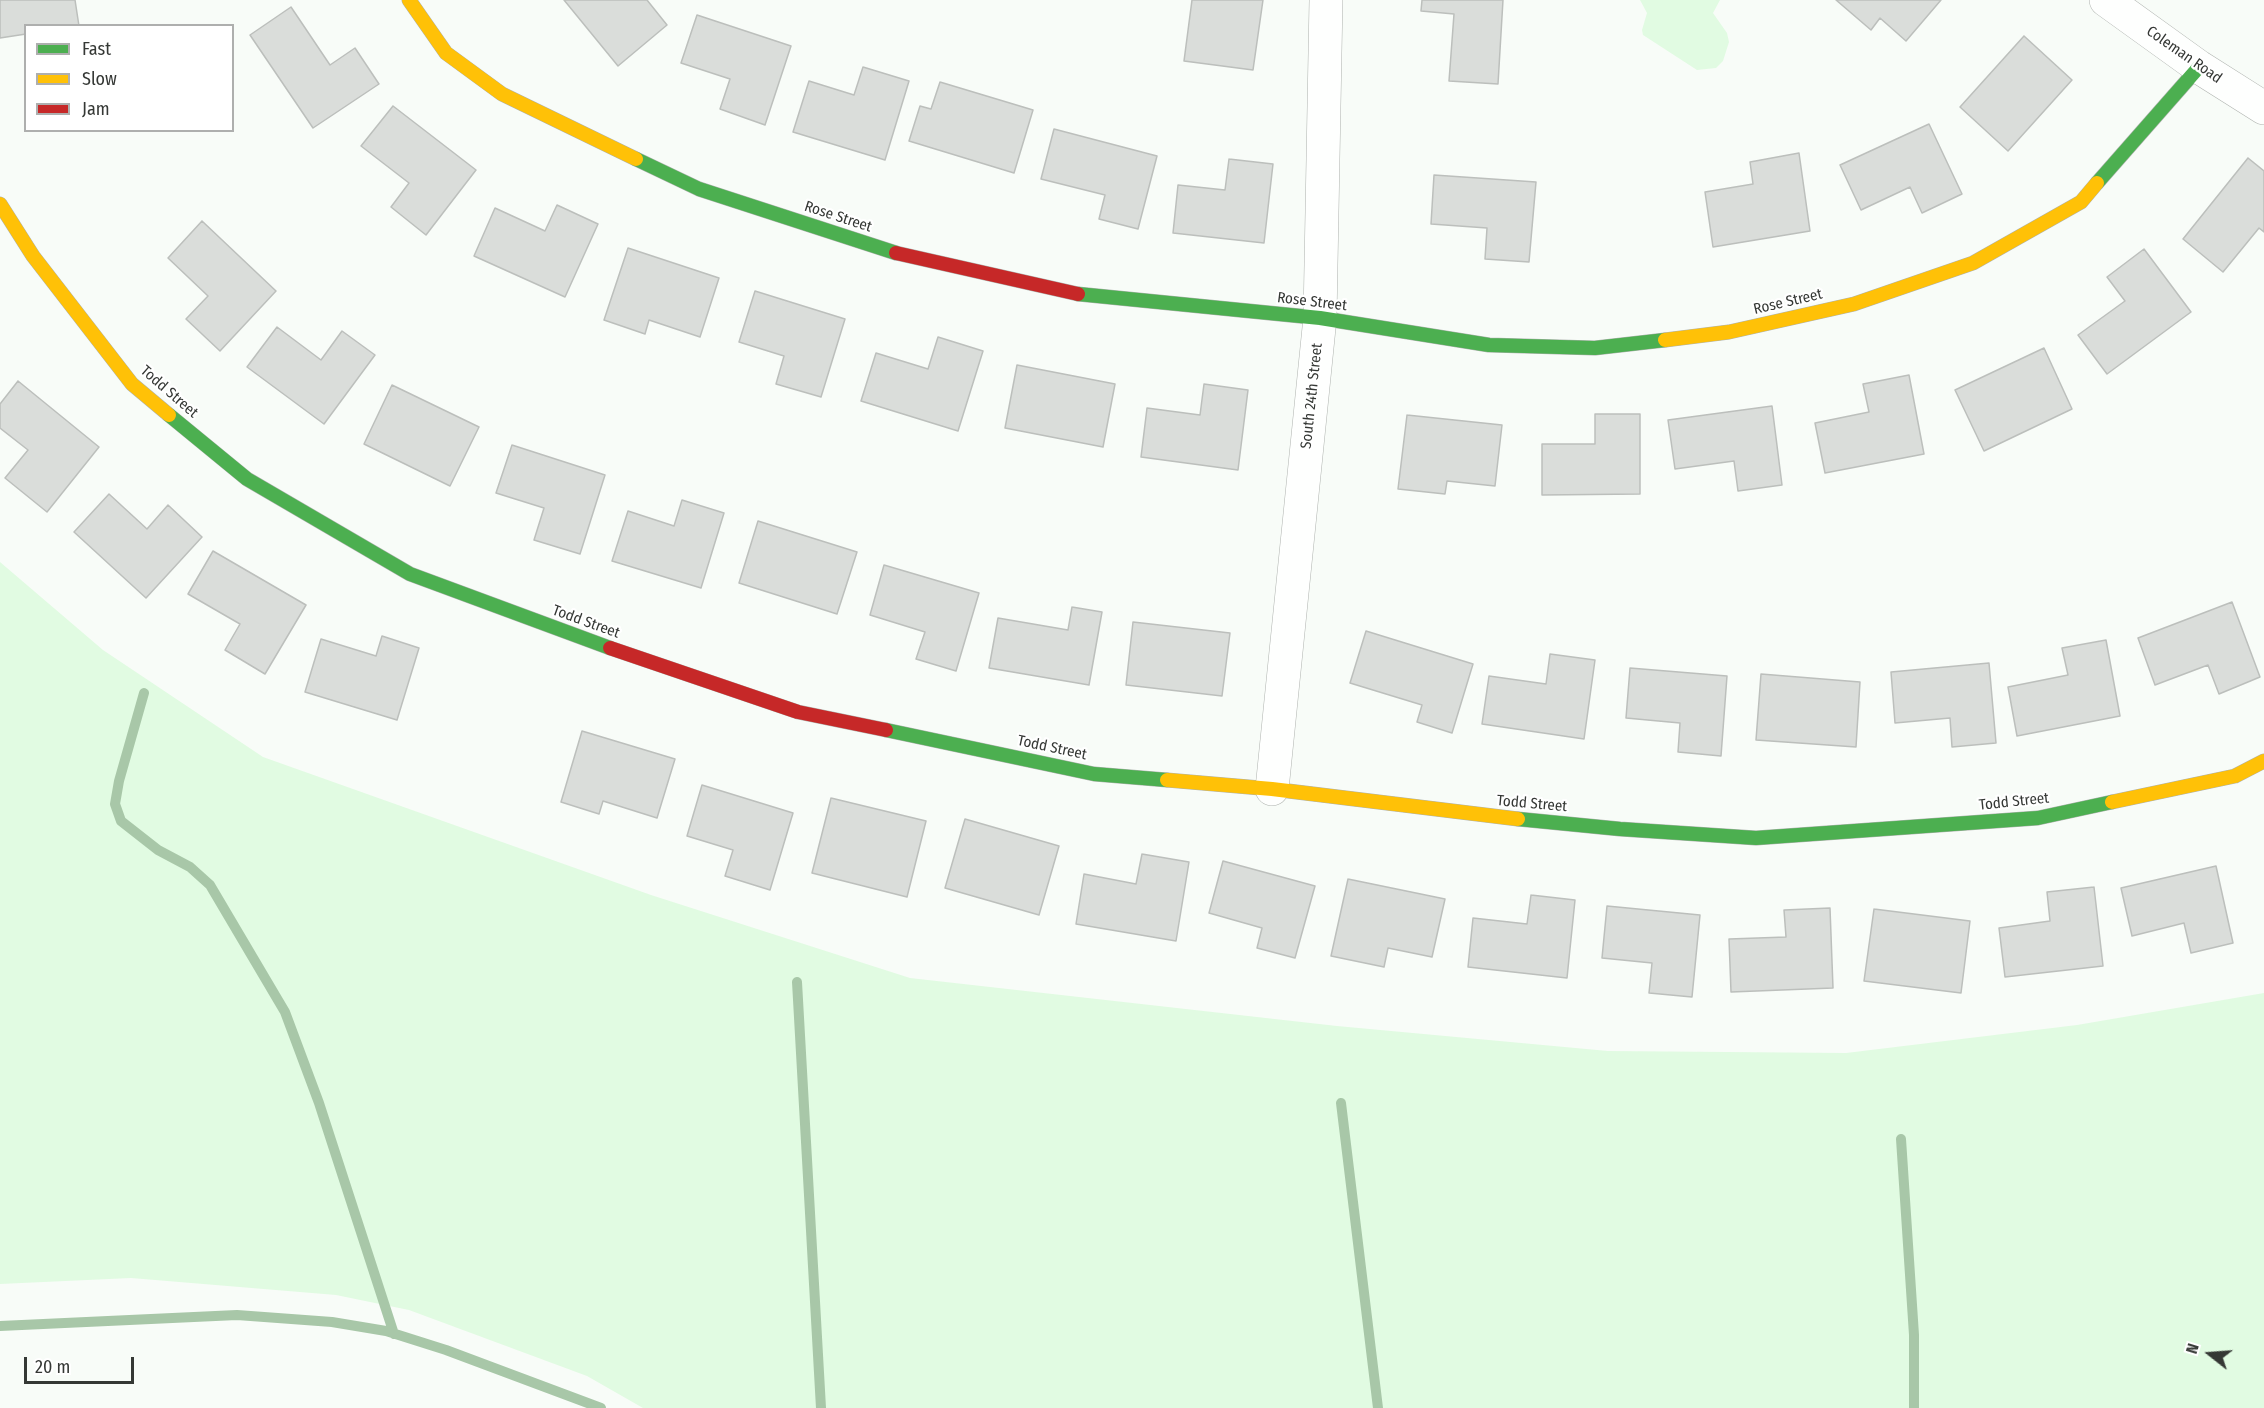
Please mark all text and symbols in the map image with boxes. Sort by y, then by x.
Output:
street label: Coleman Road [2143,22,2225,88]
legend [24,24,234,132]
text: Fast [82,38,111,60]
text: Slow [82,68,117,90]
text: Jam [82,98,110,120]
street label: Rose Street [802,198,874,236]
street label: Rose Street [1752,285,1824,319]
street label: Rose Street [1276,289,1348,315]
street label: South 24th Street [1297,342,1327,450]
street label: Todd Street [136,362,202,422]
street label: Todd Street [550,601,622,643]
street label: Todd Street [1016,732,1088,764]
street label: Todd Street [1978,789,2050,815]
street label: Todd Street [1496,792,1568,816]
north arrow [2180,1324,2240,1384]
text: N [2182,1341,2203,1356]
scale bar [27,1345,136,1383]
text: 20 m [35,1356,70,1378]

